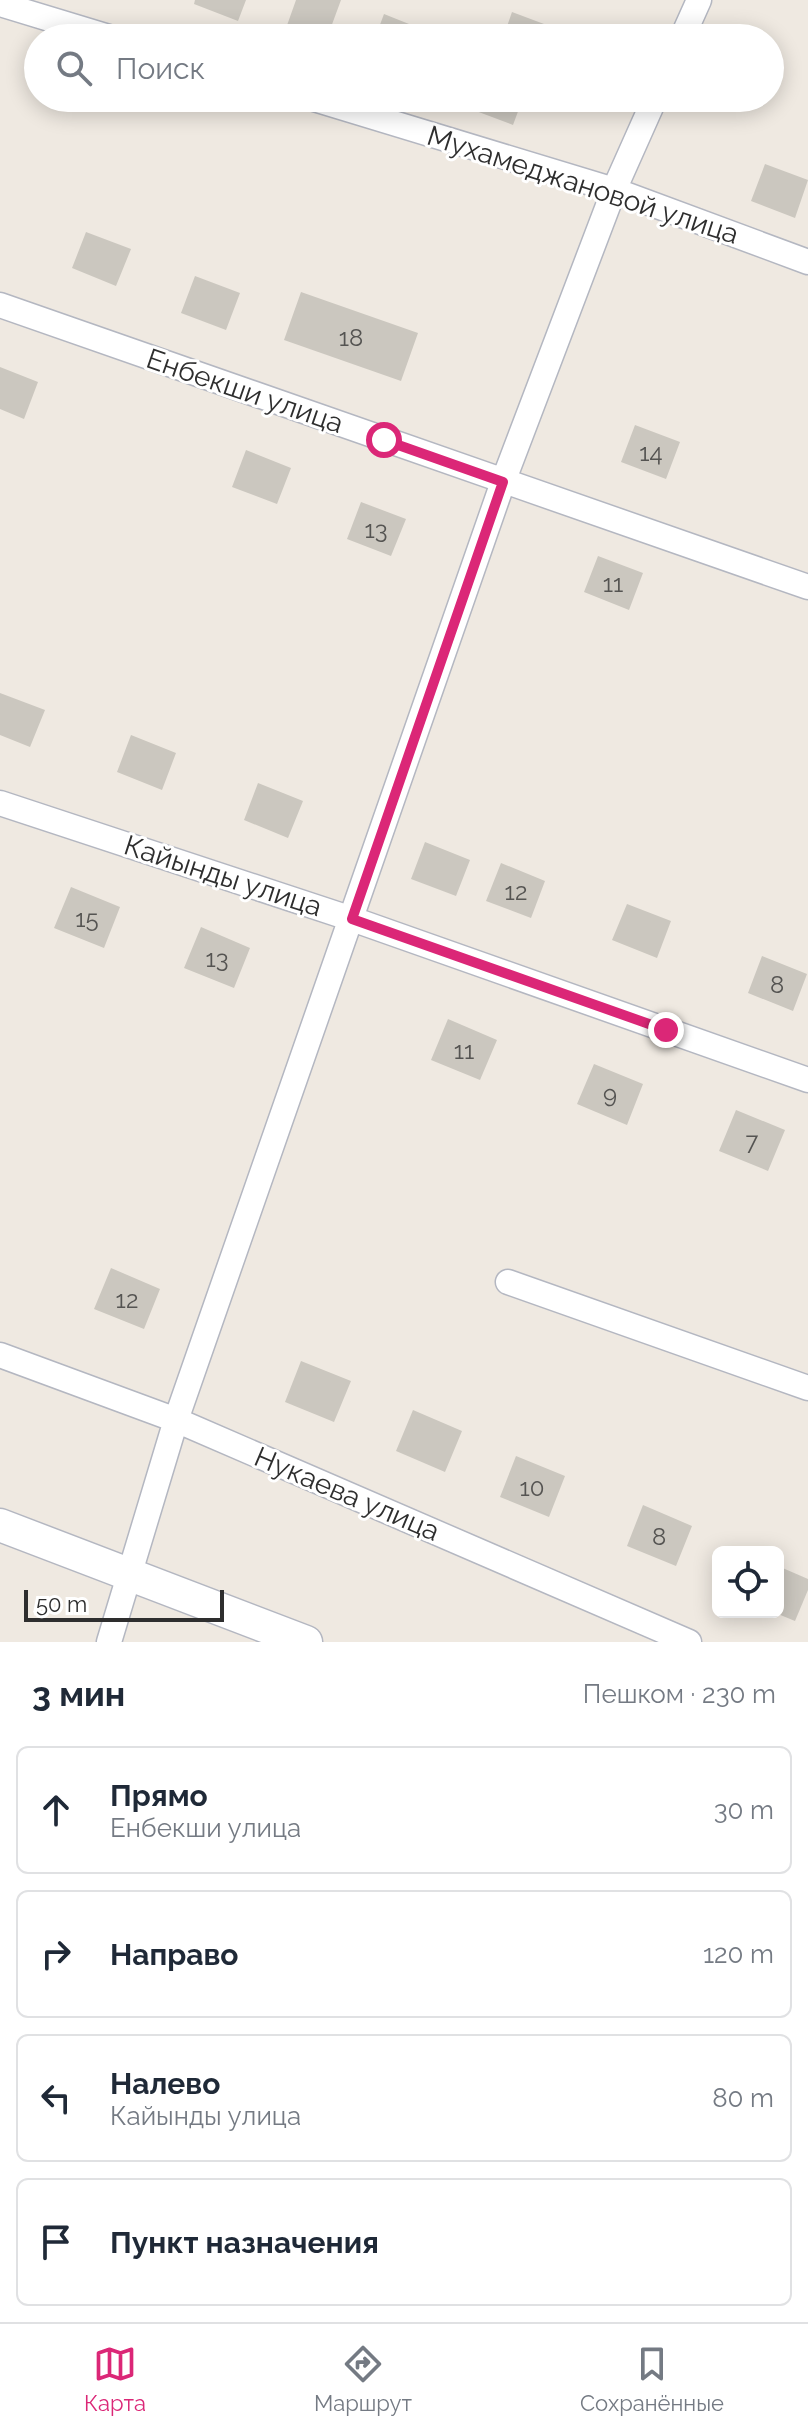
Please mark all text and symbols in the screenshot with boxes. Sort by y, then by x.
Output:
search box [24,24,784,112]
icon: search [52,46,96,90]
text: Поиск [116,51,205,86]
street label: Мухамеджановой улица [423,119,743,251]
house number: 18 [339,323,363,352]
street label: Енбекши улица [142,342,348,440]
route start [366,422,402,458]
house number: 14 [639,438,663,467]
house number: 13 [364,515,388,544]
house number: 11 [603,569,623,598]
street label: Кайынды улица [120,829,326,923]
house number: 12 [505,877,527,906]
house number: 15 [75,904,99,933]
house number: 13 [205,944,229,973]
house number: 8 [770,970,784,999]
route end [648,1012,684,1048]
house number: 11 [454,1036,474,1065]
house number: 9 [603,1080,617,1109]
house number: 7 [746,1127,759,1156]
house number: 12 [116,1285,138,1314]
street label: Нукаева улица [249,1440,445,1548]
house number: 10 [520,1473,544,1502]
house number: 8 [652,1522,666,1551]
map controls [712,1546,784,1618]
button: locate [712,1546,784,1618]
scale bar [24,1586,224,1622]
text: 50 m [36,1591,87,1617]
text: 3 мин [32,1674,125,1714]
text: Пешком · 230 m [583,1679,776,1709]
text: Прямо [110,1778,208,1813]
icon: ahead [34,1788,78,1832]
text: 30 m [714,1795,774,1825]
text: Енбекши улица [110,1813,301,1843]
icon: right [34,1932,78,1976]
text: Направо [110,1937,239,1972]
text: 120 m [703,1939,774,1969]
text: Налево [110,2066,220,2101]
icon: left [34,2076,78,2120]
text: 80 m [712,2083,774,2113]
text: Кайынды улица [110,2101,301,2131]
icon: arrive [34,2220,78,2264]
text: Пункт назначения [110,2225,379,2260]
tab: Карта [84,2342,146,2416]
tab: Маршрут [314,2342,412,2416]
tab: Сохранённые [580,2342,724,2416]

